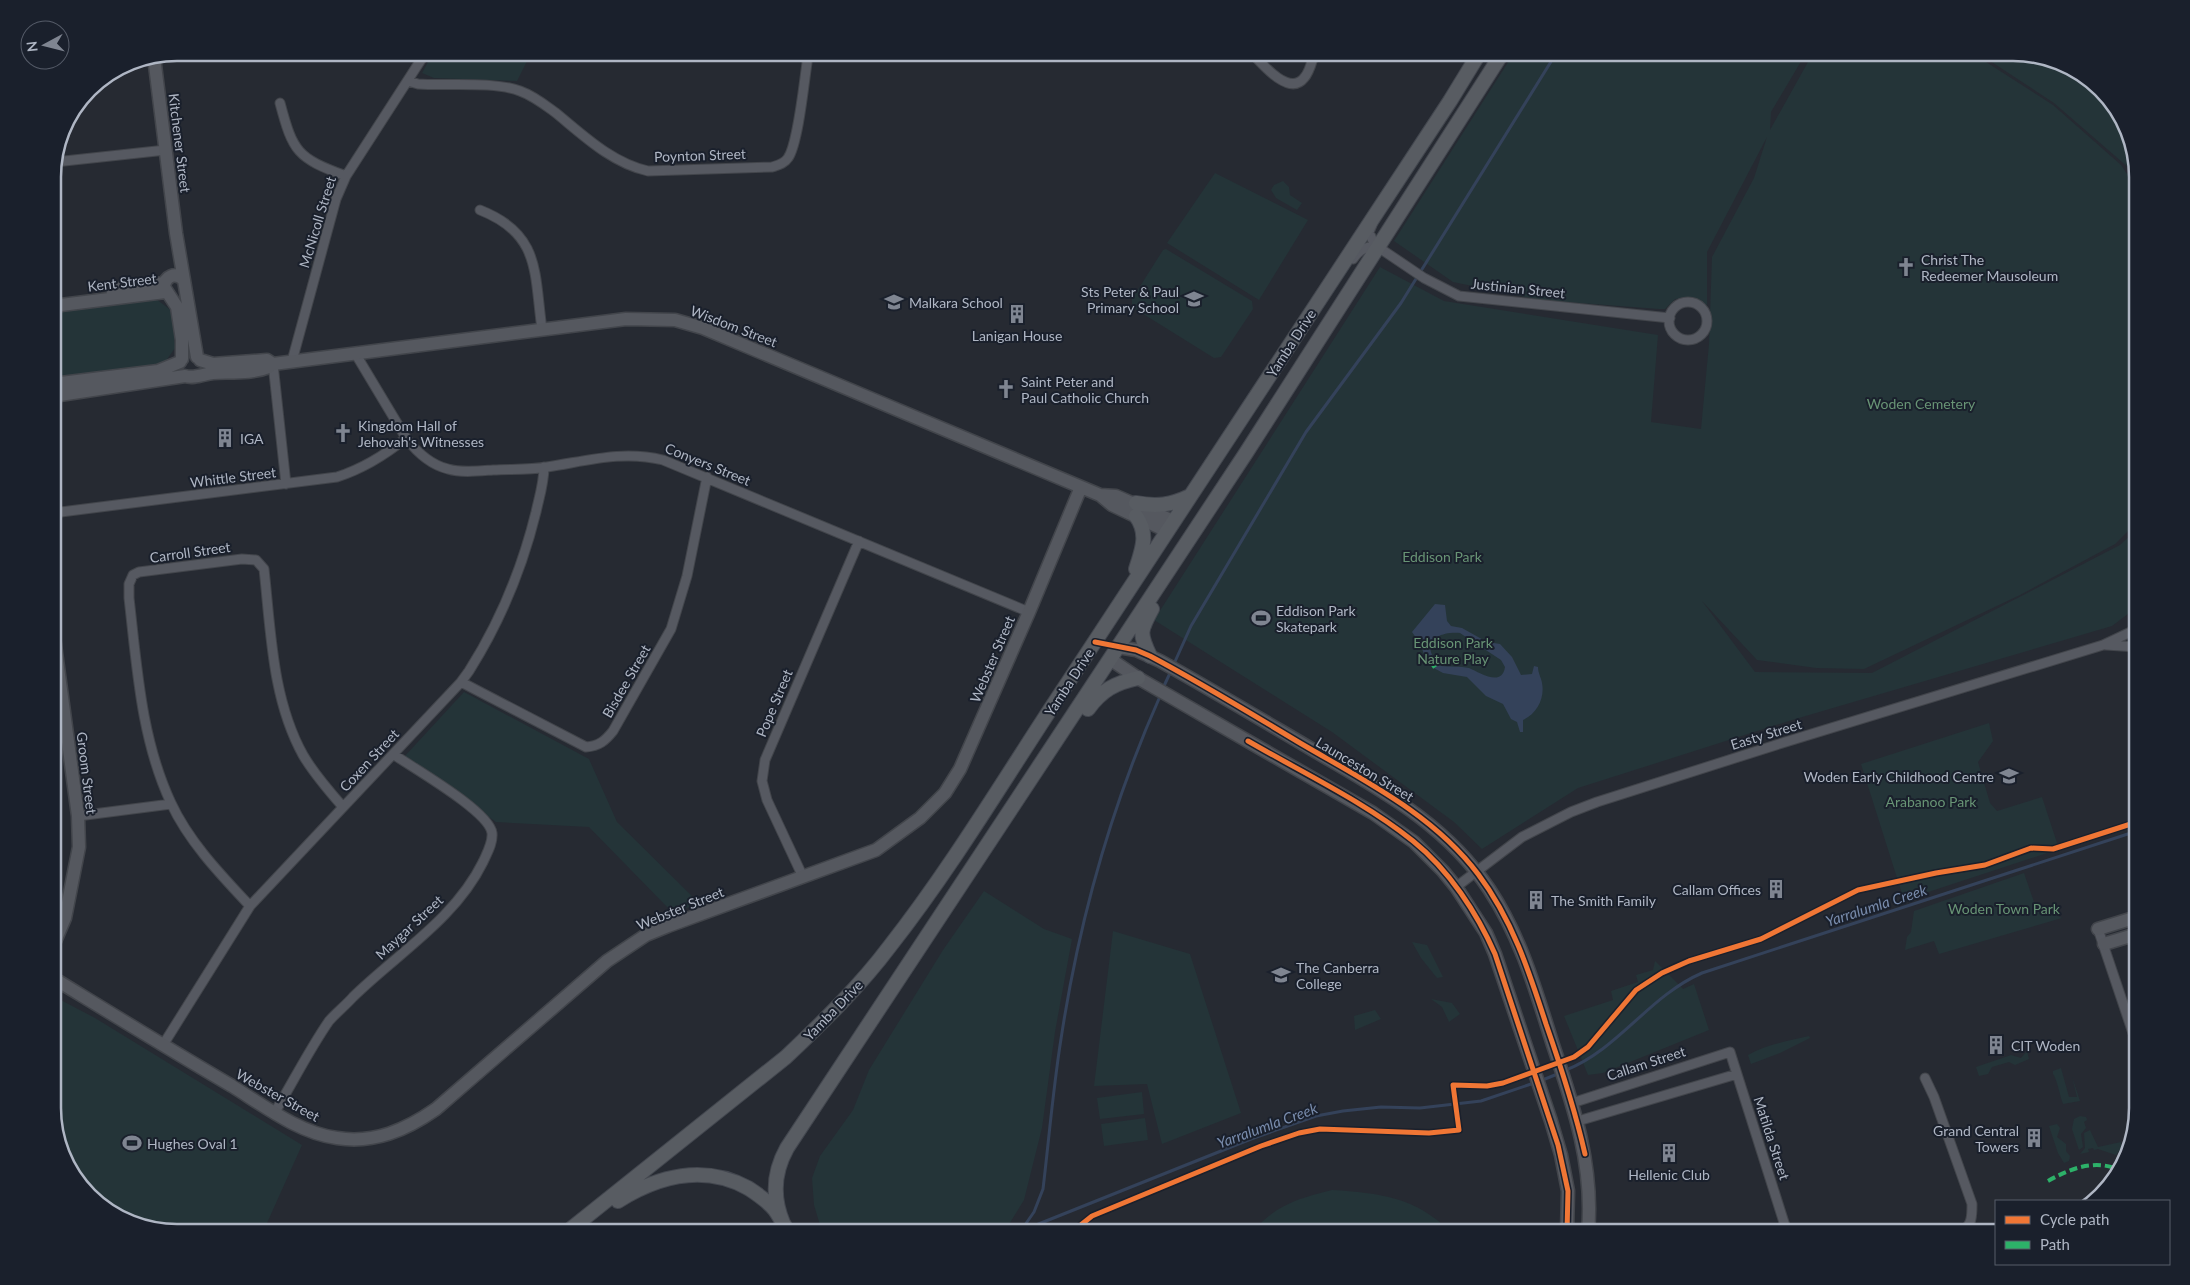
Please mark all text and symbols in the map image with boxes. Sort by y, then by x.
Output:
north arrow [20,20,70,70]
text: N [23,40,41,53]
street label: Kitchener Street [165,92,195,194]
street label: Poynton Street [654,145,746,165]
street label: McNicoll Street [295,174,339,270]
place label: Christ The Redeemer Mausoleum [1921,251,2058,284]
church icon: Christ The Redeemer Mausoleum [1895,256,1917,278]
street label: Kent Street [87,269,157,295]
street label: Justinian Street [1470,275,1566,301]
place label: Sts Peter & Paul Primary School [1081,283,1179,316]
school or university icon: Sts Peter & Paul Primary School [1183,288,1205,310]
school or university icon: Malkara School [883,291,905,313]
place label: Malkara School [909,294,1003,311]
street label: Wisdom Street [688,302,780,350]
building icon: Lanigan House [1006,303,1028,325]
street label: Yamba Drive [1263,306,1319,380]
place label: Lanigan House [972,327,1062,344]
place label: Saint Peter and Paul Catholic Church [1021,373,1149,406]
church icon: Saint Peter and Paul Catholic Church [995,378,1017,400]
park label: Woden Cemetery [1867,395,1976,412]
place label: Kingdom Hall of Jehovah's Witnesses [358,417,484,450]
church icon: Kingdom Hall of Jehovah's Witnesses [332,422,354,444]
building icon: IGA [214,427,236,449]
place label: IGA [240,430,264,447]
street label: Conyers Street [663,439,753,489]
street label: Whittle Street [189,463,277,491]
street label: Carroll Street [149,538,231,566]
park label: Eddison Park [1402,548,1483,565]
place label: Eddison Park Skatepark [1276,602,1356,635]
sports icon: Eddison Park Skatepark [1250,607,1272,629]
street label: Webster Street [966,613,1018,705]
park label: Eddison Park Nature Play [1413,634,1494,667]
street label: Bisdee Street [598,642,654,720]
street label: Yamba Drive [1041,645,1097,719]
street label: Pope Street [752,667,796,739]
street label: Easty Street [1728,715,1804,753]
street label: Coxen Street [336,725,402,795]
street label: Groom Street [74,731,100,815]
street label: Launceston Street [1313,733,1417,805]
school or university icon: Woden Early Childhood Centre [1998,765,2020,787]
place label: Woden Early Childhood Centre [1804,768,1994,785]
park label: Arabanoo Park [1886,793,1977,810]
building icon: Callam Offices [1765,878,1787,900]
water label: Yarralumla Creek [1823,880,1930,930]
place label: Callam Offices [1672,881,1761,898]
street label: Webster Street [634,883,726,933]
building icon: The Smith Family [1525,889,1547,911]
street label: Maygar Street [372,891,446,963]
place label: The Smith Family [1551,892,1657,909]
park label: Woden Town Park [1948,900,2061,917]
place label: The Canberra College [1296,959,1379,992]
school or university icon: The Canberra College [1270,964,1292,986]
street label: Yamba Drive [800,976,866,1044]
building icon: CIT Woden [1985,1034,2007,1056]
place label: CIT Woden [2011,1037,2080,1054]
street label: Callam Street [1604,1042,1688,1084]
street label: Webster Street [233,1065,323,1125]
street label: Matilda Street [1751,1094,1793,1182]
water label: Yarralumla Creek [1214,1098,1320,1152]
place label: Grand Central Towers [1933,1122,2019,1155]
building icon: Grand Central Towers [2023,1127,2045,1149]
sports icon: Hughes Oval 1 [121,1132,143,1154]
place label: Hughes Oval 1 [147,1135,238,1152]
building icon: Hellenic Club [1658,1142,1680,1164]
place label: Hellenic Club [1628,1166,1710,1183]
legend [1995,1200,2170,1265]
text: Cycle path [2040,1210,2109,1228]
text: Path [2040,1235,2070,1253]

